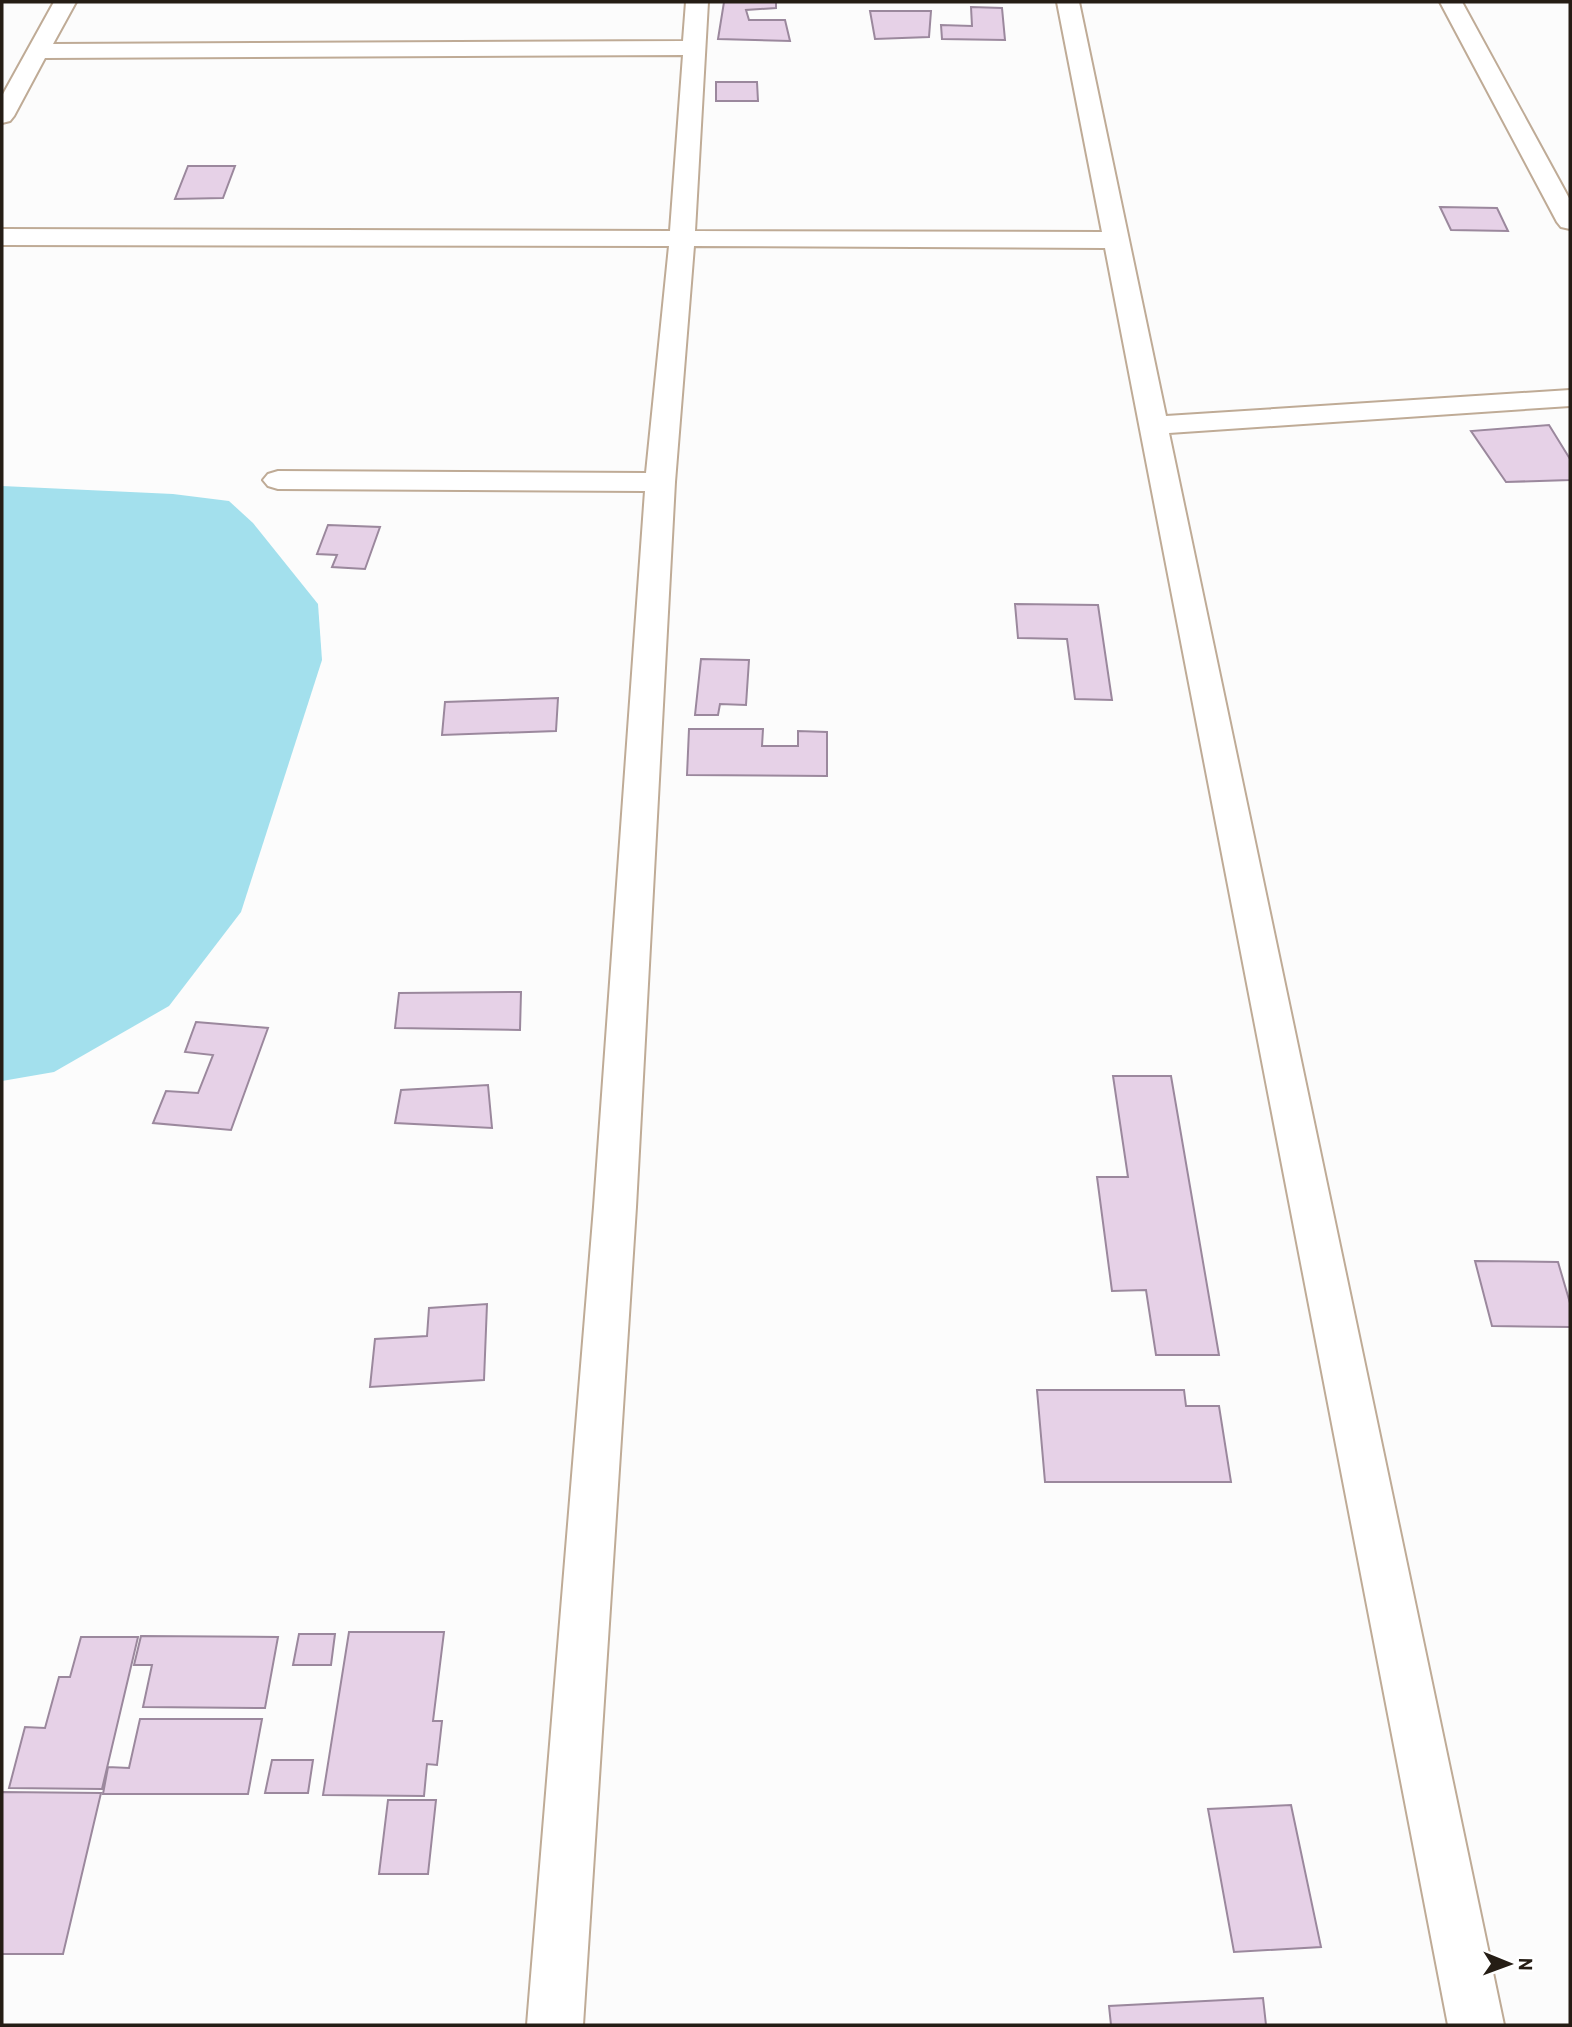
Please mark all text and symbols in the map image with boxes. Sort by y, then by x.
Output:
north arrow [1474,1929,1544,1999]
text: N [1515,1958,1538,1971]

